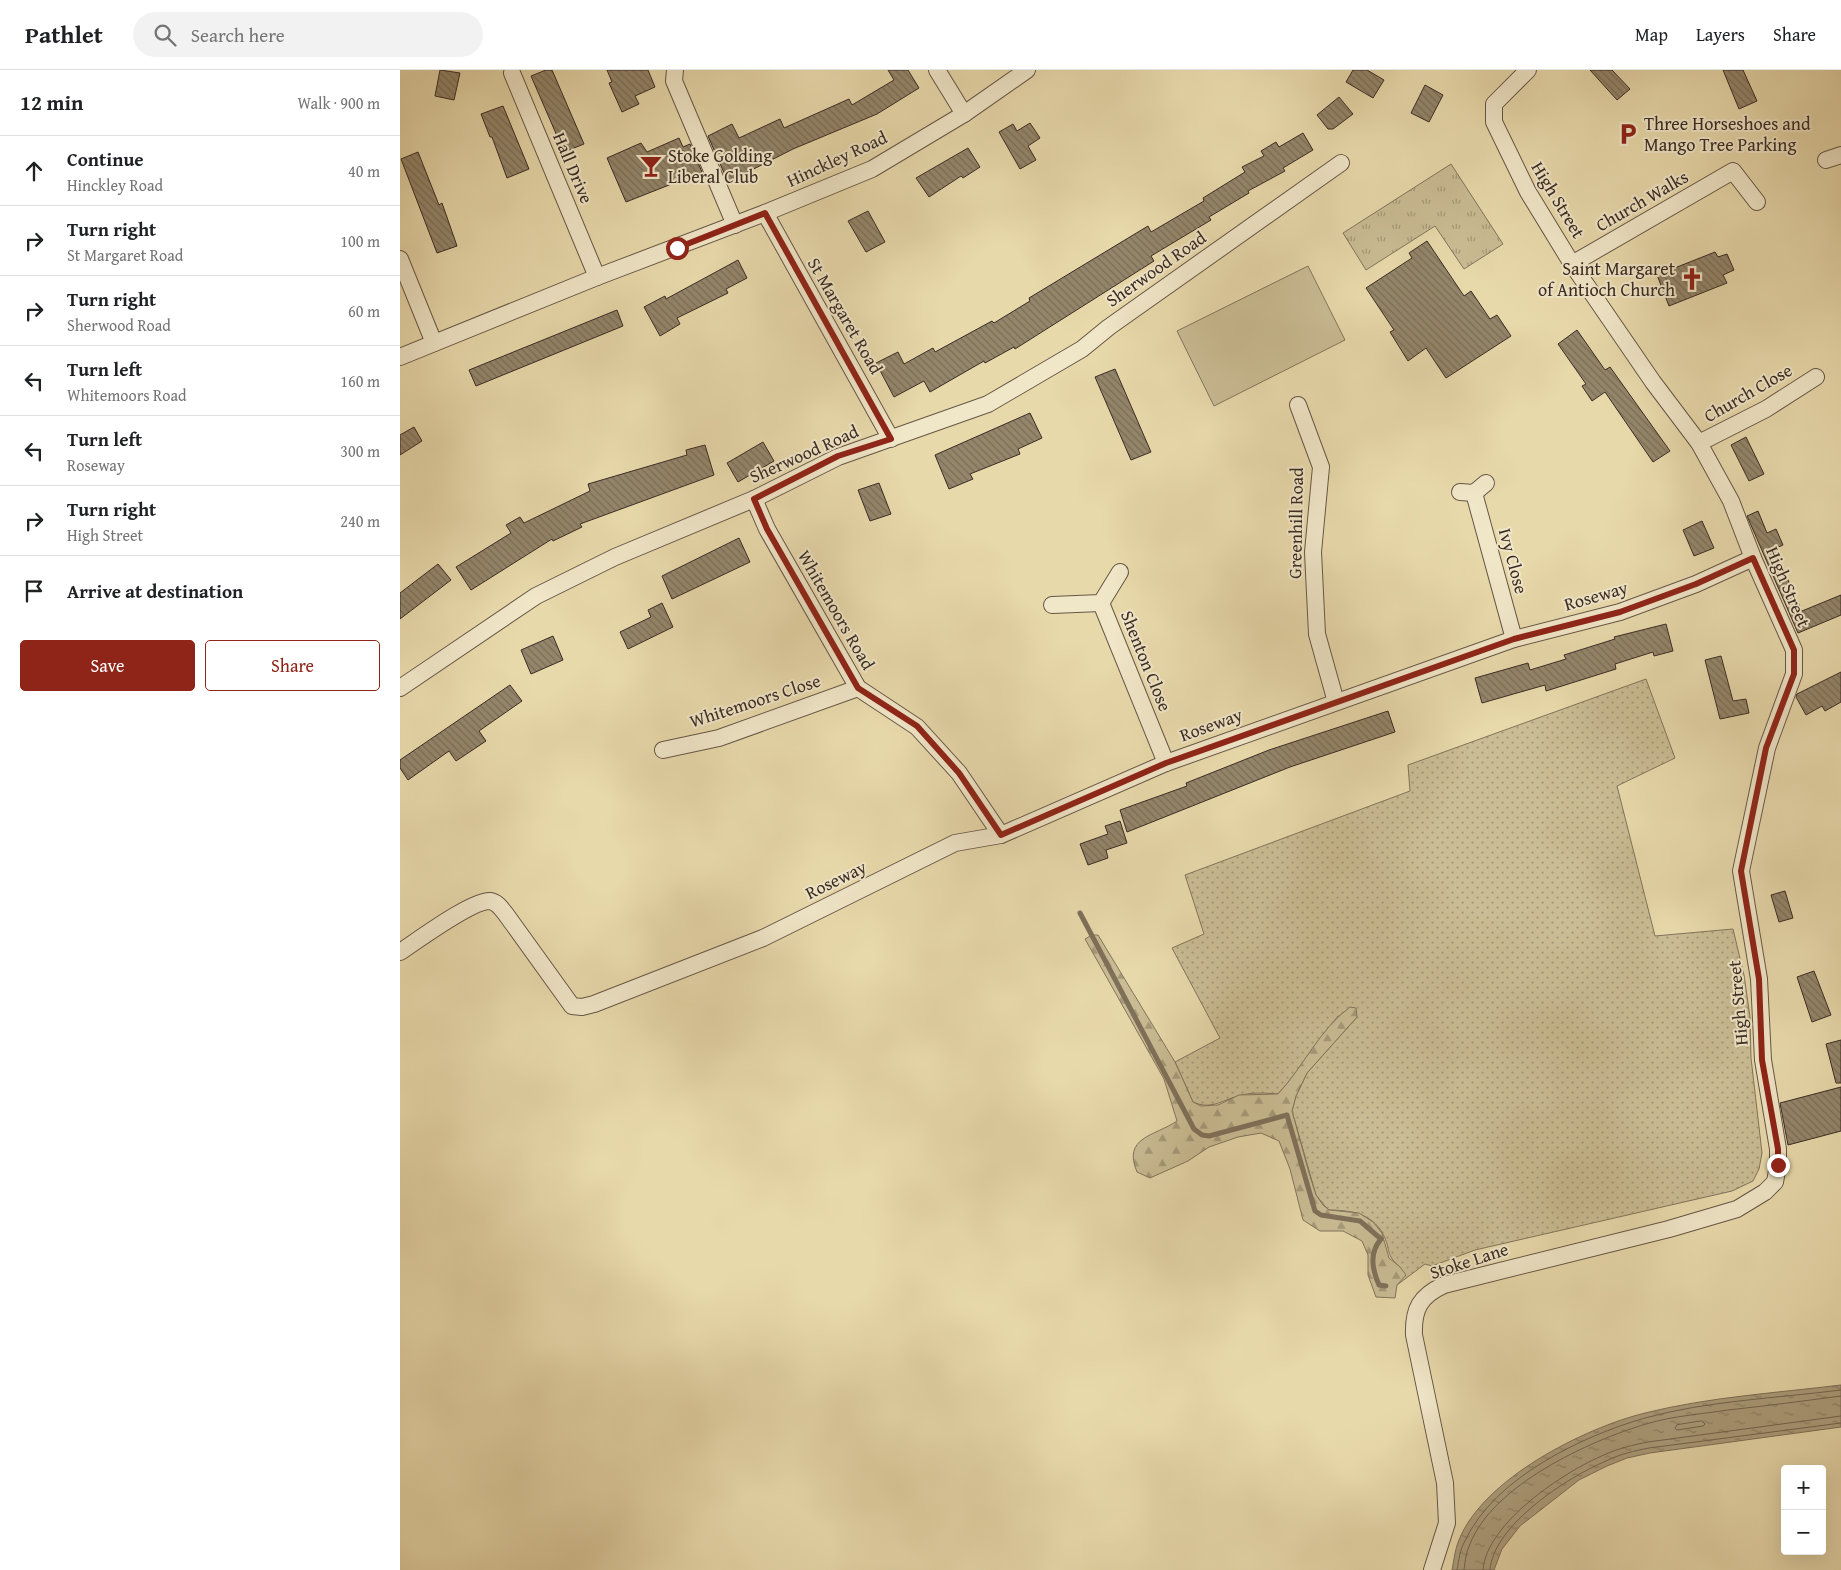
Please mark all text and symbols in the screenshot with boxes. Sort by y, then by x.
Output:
search box [133,12,483,57]
text: Pathlet [25,17,103,52]
icon: search [151,21,179,49]
text: Search here [191,21,285,49]
text: Map [1635,21,1668,48]
text: Layers [1696,21,1745,48]
text: Share [1773,21,1816,48]
text: 12 min [20,87,83,118]
text: Walk · 900 m [297,91,380,115]
place label: Three Horseshoes and Mango Tree Parking [1644,110,1811,158]
parking icon: Three Horseshoes and Mango Tree Parking [1615,121,1641,147]
street label: Hinckley Road [782,123,892,194]
street label: Hall Drive [546,128,601,208]
place label: Stoke Golding Liberal Club [668,142,772,190]
text: Continue [67,145,144,173]
bar icon: Stoke Golding Liberal Club [638,153,664,179]
street label: High Street [1525,156,1592,244]
icon: ahead [20,157,48,185]
text: 40 m [348,159,380,183]
street label: Church Walks [1590,163,1693,238]
text: Hinckley Road [67,173,163,197]
text: Turn right [67,215,156,243]
street label: Sherwood Road [1100,224,1212,313]
icon: right [20,227,48,255]
text: 100 m [340,229,380,253]
route start [666,237,689,260]
text: St Margaret Road [67,243,183,267]
street label: St Margaret Road [801,252,890,379]
place label: Saint Margaret of Antioch Church [1538,255,1676,303]
church icon: Saint Margaret of Antioch Church [1679,266,1705,292]
text: Turn right [67,285,156,313]
icon: right [20,297,48,325]
text: 60 m [348,299,380,323]
text: Sherwood Road [67,313,171,337]
text: Turn left [67,355,142,383]
street label: Church Close [1698,356,1797,429]
icon: left [20,367,48,395]
text: 160 m [340,369,380,393]
text: Whitemoors Road [67,383,187,407]
street label: Sherwood Road [745,417,863,490]
text: Turn left [67,425,142,453]
icon: left [20,437,48,465]
text: 300 m [340,439,380,463]
text: Roseway [67,453,125,477]
street label: Greenhill Road [1281,467,1310,579]
text: Turn right [67,495,156,523]
icon: right [20,507,48,535]
text: 240 m [340,509,380,533]
text: High Street [67,523,143,547]
street label: Ivy Close [1492,525,1535,597]
street label: High Street [1759,542,1818,632]
street label: Whitemoors Road [791,545,882,675]
street label: Roseway [1561,574,1631,617]
icon: arrive [20,577,48,605]
text: Arrive at destination [67,577,243,605]
street label: Shenton Close [1114,606,1179,715]
button: Save [20,640,195,691]
button: Share [205,640,380,691]
street label: Whitemoors Close [686,667,824,734]
street label: Roseway [1176,701,1246,748]
street label: Roseway [801,853,871,906]
street label: High Street [1720,959,1755,1047]
route end [1767,1154,1790,1177]
street label: Stoke Lane [1426,1235,1512,1286]
map controls [1781,1465,1826,1555]
button: + [1781,1465,1826,1510]
button: − [1781,1510,1826,1555]

